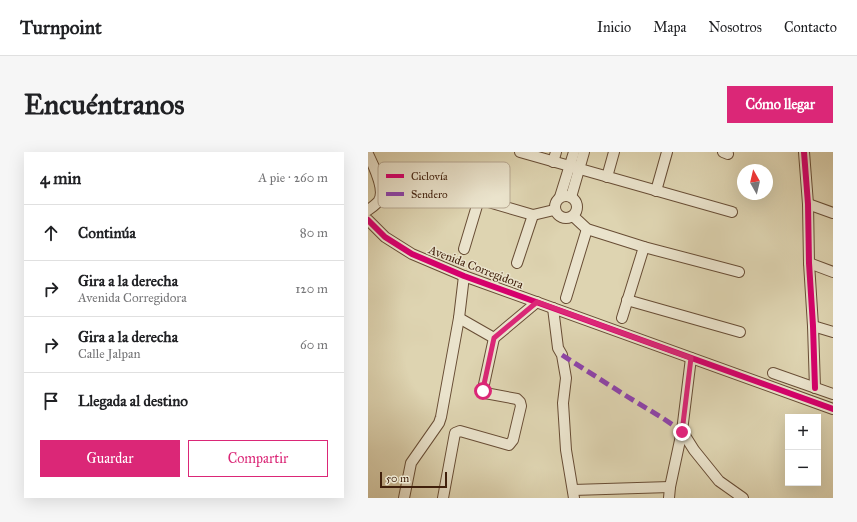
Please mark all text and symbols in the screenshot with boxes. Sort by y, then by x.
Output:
text: Turnpoint [20,16,102,39]
text: Inicio [597,19,631,36]
text: Mapa [653,19,686,36]
text: Nosotros [708,19,762,36]
text: Contacto [784,19,837,36]
button: Cómo llegar [727,86,833,123]
text: Encuéntranos [24,87,185,122]
legend [378,162,510,208]
north arrow [737,164,773,200]
text: 4 min [40,168,81,189]
text: A pie · 260 m [258,170,328,186]
text: Ciclovía [411,170,448,183]
text: Sendero [411,188,448,201]
icon: ahead [40,222,62,244]
text: Continúa [78,224,136,242]
text: 80 m [300,225,328,241]
street label: Avenida Corregidora [425,242,526,293]
text: Gira a la derecha [78,272,178,290]
icon: right [40,278,62,300]
text: 120 m [295,281,328,297]
text: Avenida Corregidora [78,290,187,306]
text: Gira a la derecha [78,328,178,346]
icon: right [40,334,62,356]
text: 60 m [300,337,328,353]
text: Calle Jalpan [78,346,141,362]
route start [474,382,492,400]
icon: arrive [40,390,62,412]
text: Llegada al destino [78,392,188,410]
map controls [785,414,821,486]
button: + [785,414,821,450]
route end [673,423,691,441]
button: Guardar [40,440,180,477]
button: Compartir [188,440,328,477]
button: − [785,450,821,486]
scale bar [380,470,447,489]
text: 50 m [386,472,409,485]

